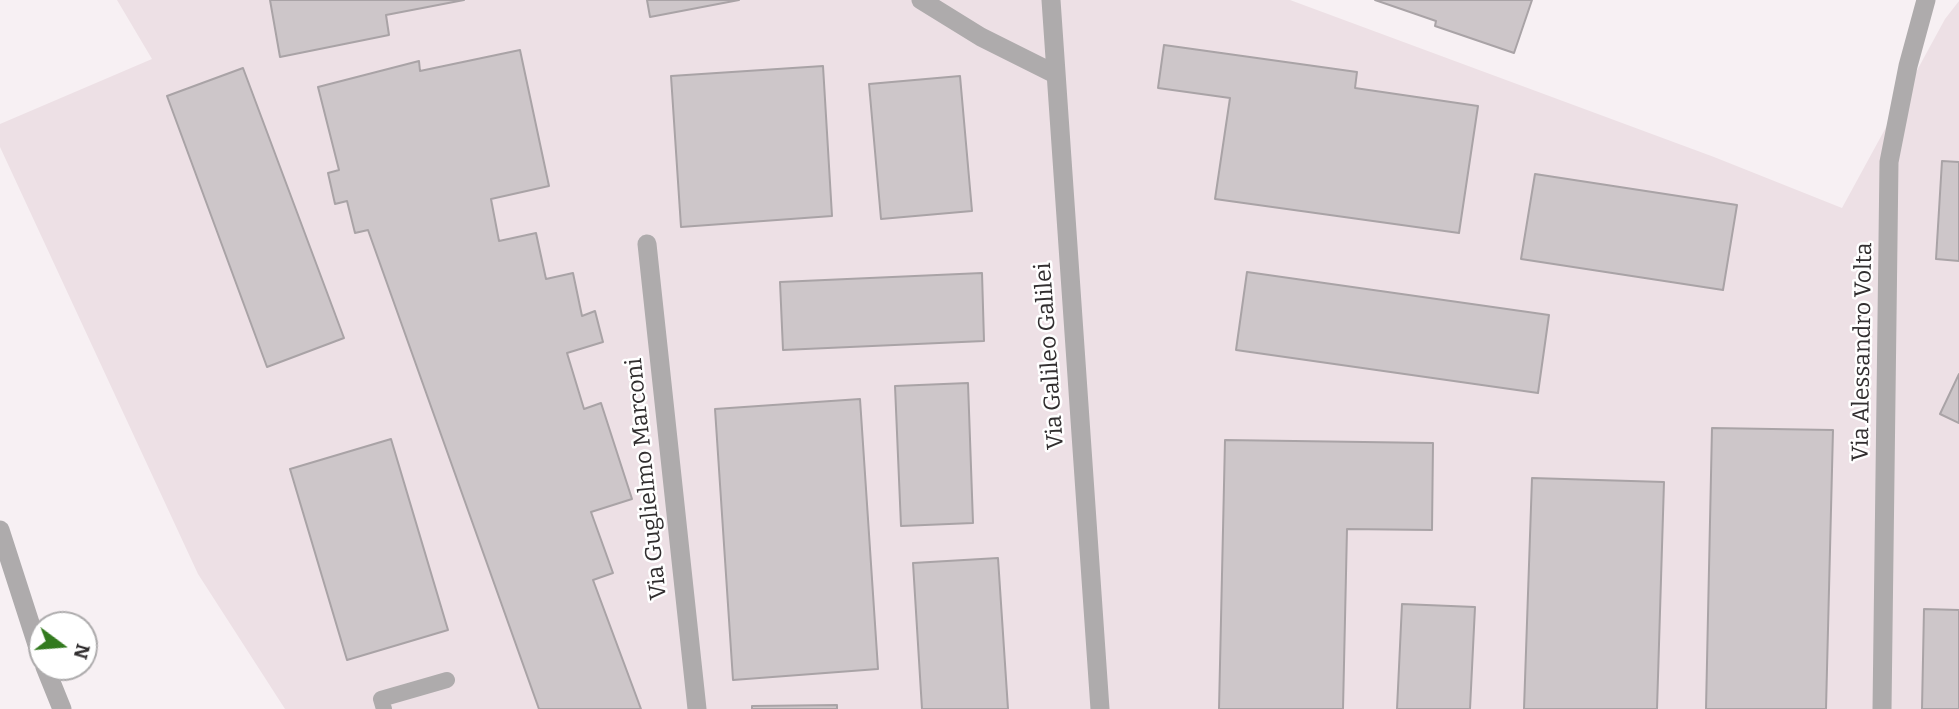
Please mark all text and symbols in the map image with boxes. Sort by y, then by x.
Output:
street label: Via Alessandro Volta [1847,242,1879,462]
street label: Via Galileo Galilei [1030,262,1070,450]
street label: Via Guglielmo Marconi [621,357,673,601]
north arrow [28,611,98,681]
text: N [69,641,95,662]

